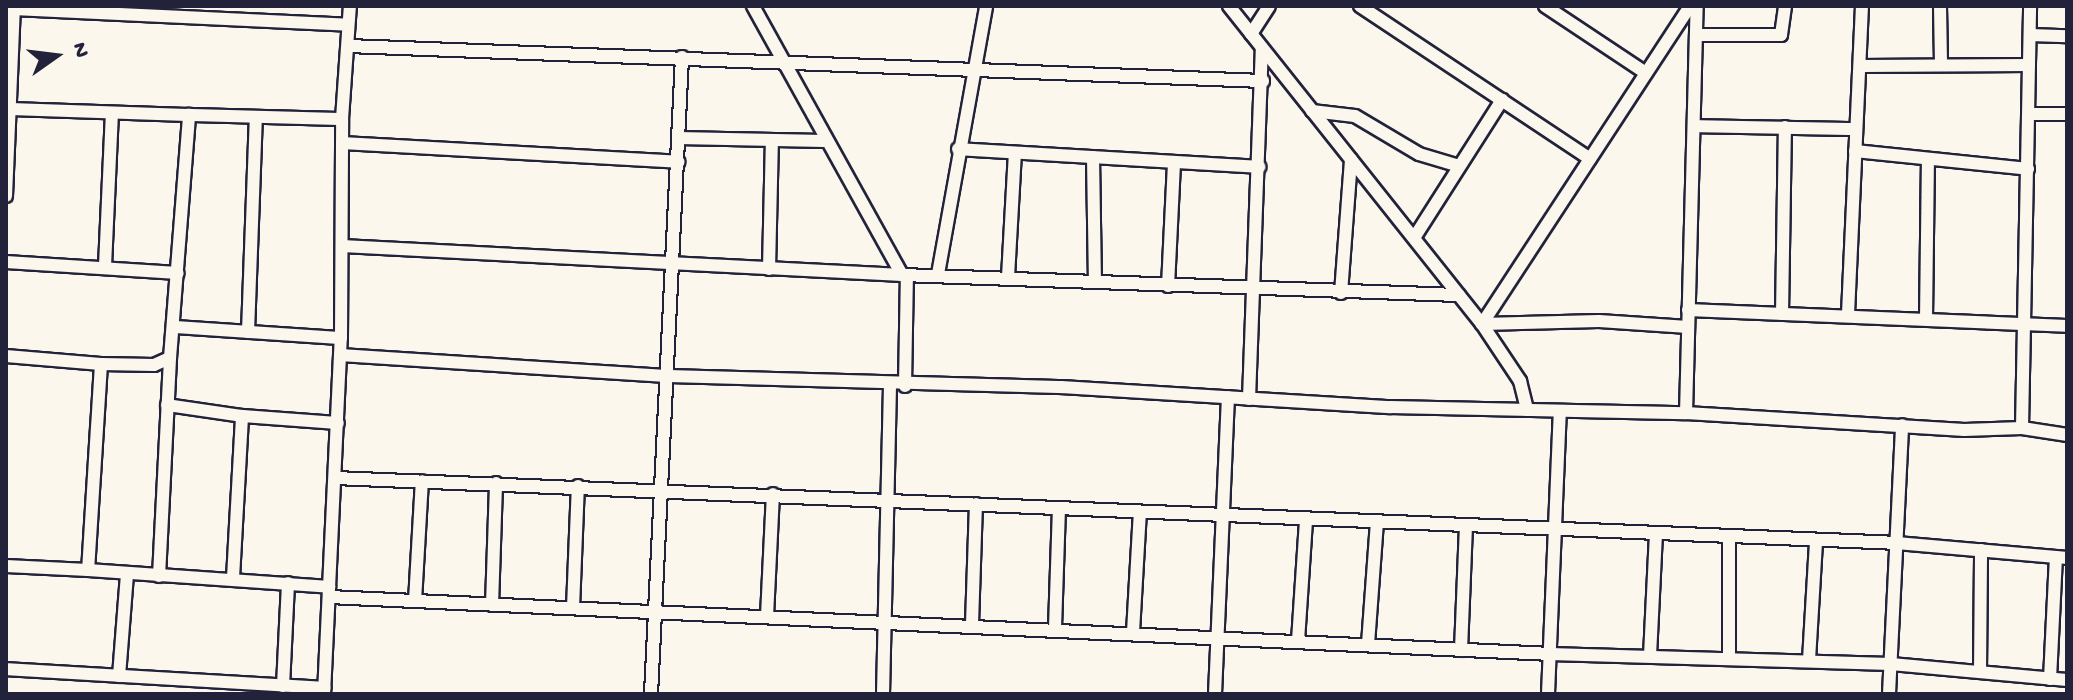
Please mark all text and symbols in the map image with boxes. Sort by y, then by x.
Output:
north arrow [16,16,96,96]
text: N [65,40,94,60]

